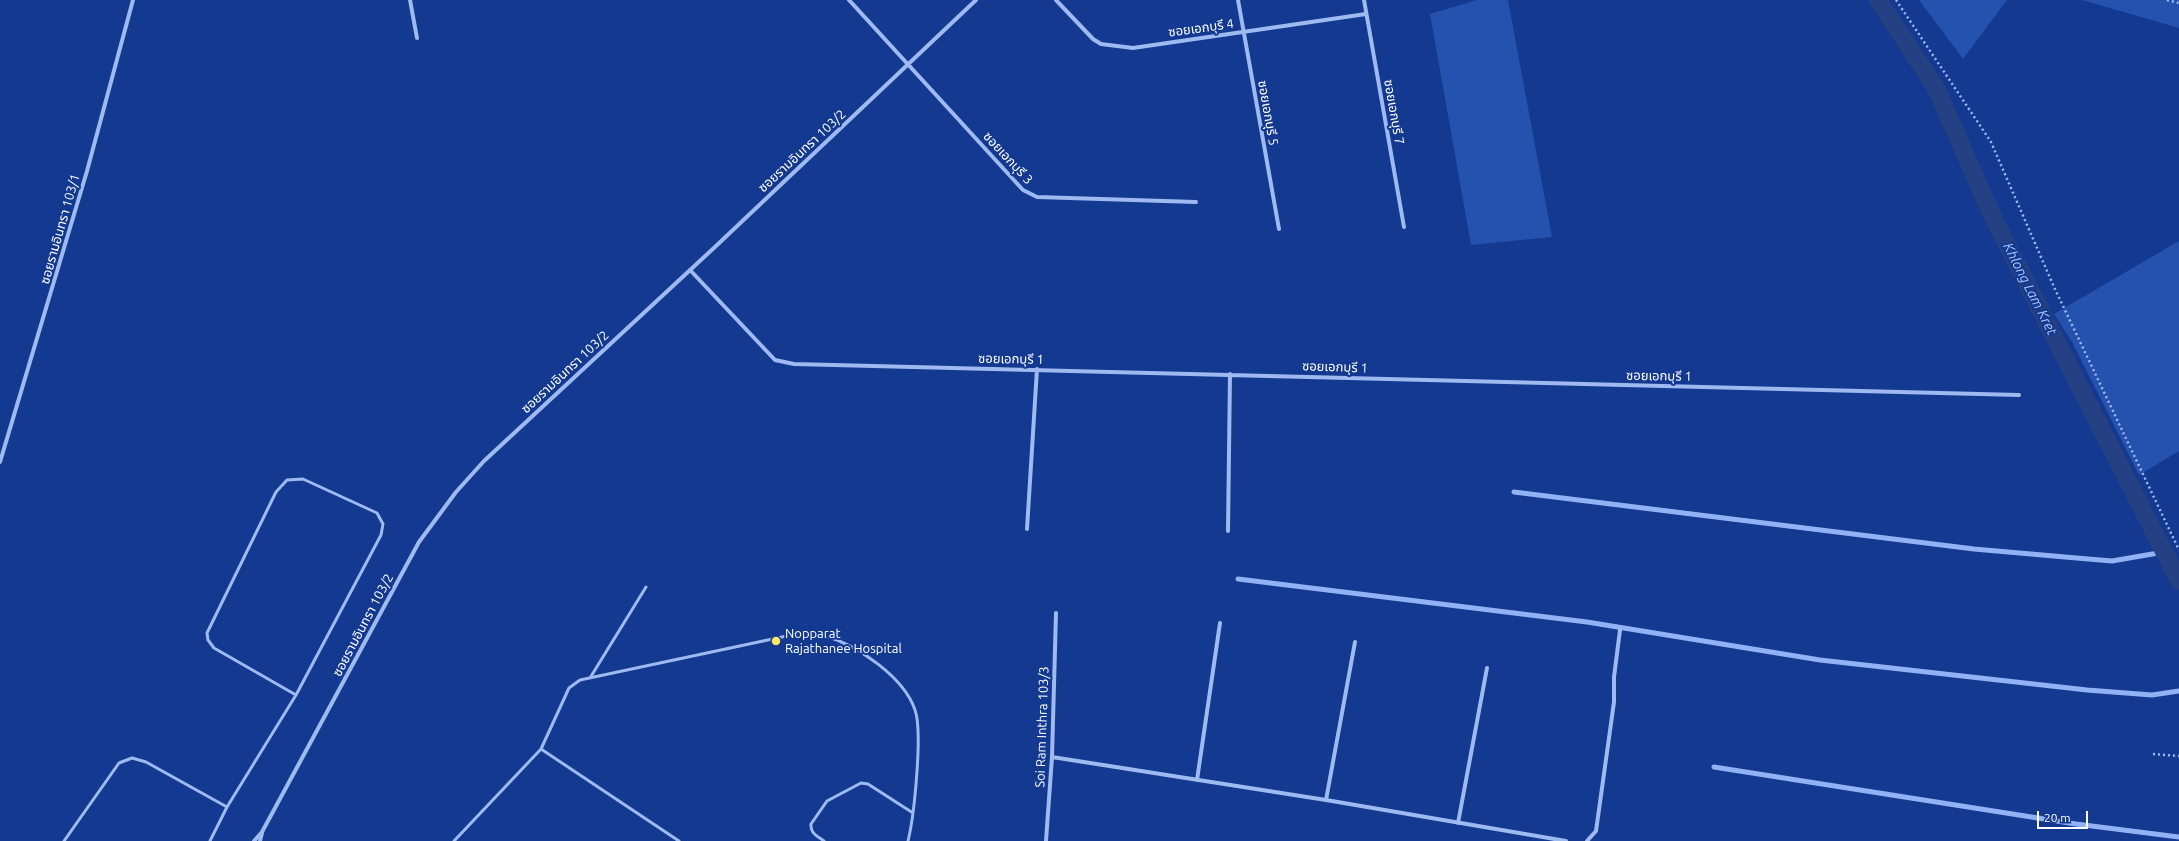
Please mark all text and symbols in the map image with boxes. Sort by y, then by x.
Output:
street label: ซอยเอกบุรี 4 [1167,16,1235,40]
street label: ซอยเอกบุรี 7 [1381,78,1407,146]
street label: ซอยเอกบุรี 5 [1255,79,1281,147]
street label: ซอยรามอินทรา 103/2 [755,106,849,196]
street label: ซอยเอกบุรี 3 [980,129,1036,187]
street label: ซอยรามอินทรา 103/1 [37,172,83,286]
water label: Khlong Lam Kret [1999,240,2061,338]
street label: ซอยรามอินทรา 103/2 [518,327,612,417]
street label: ซอยเอกบุรี 1 [978,351,1044,367]
street label: ซอยเอกบุรี 1 [1302,358,1368,376]
street label: ซอยเอกบุรี 1 [1626,368,1692,384]
street label: ซอยรามอินทรา 103/2 [329,571,397,679]
place label: Nopparat Rajathanee Hospital [785,626,902,657]
marker: Nopparat Rajathanee Hospital [770,635,782,647]
street label: Soi Ram Inthra 103/3 [1032,666,1052,788]
scale bar [2039,803,2090,829]
text: 20 m [2044,811,2071,824]

